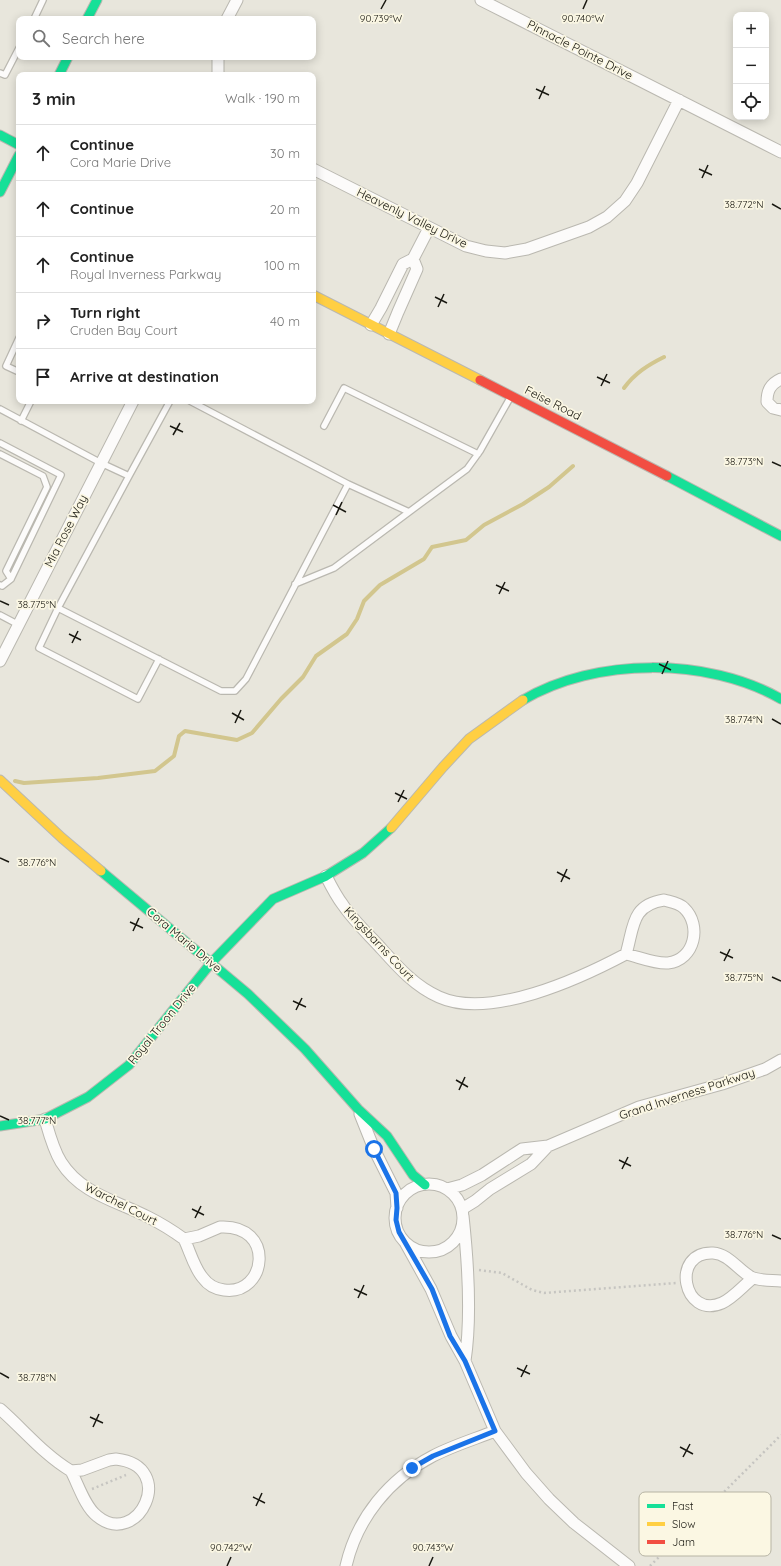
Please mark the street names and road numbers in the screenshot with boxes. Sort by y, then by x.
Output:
street label: Pinnacle Pointe Drive [525,16,636,83]
street label: Heavenly Valley Drive [354,184,470,251]
street label: Feise Road [522,382,584,423]
street label: Mia Rose Way [41,492,90,570]
street label: Kingsbarns Court [341,903,418,984]
street label: Cora Marie Drive [144,904,225,976]
street label: Royal Troon Drive [124,980,199,1067]
street label: Grand Inverness Parkway [617,1064,757,1123]
street label: Warchel Court [82,1179,160,1228]

